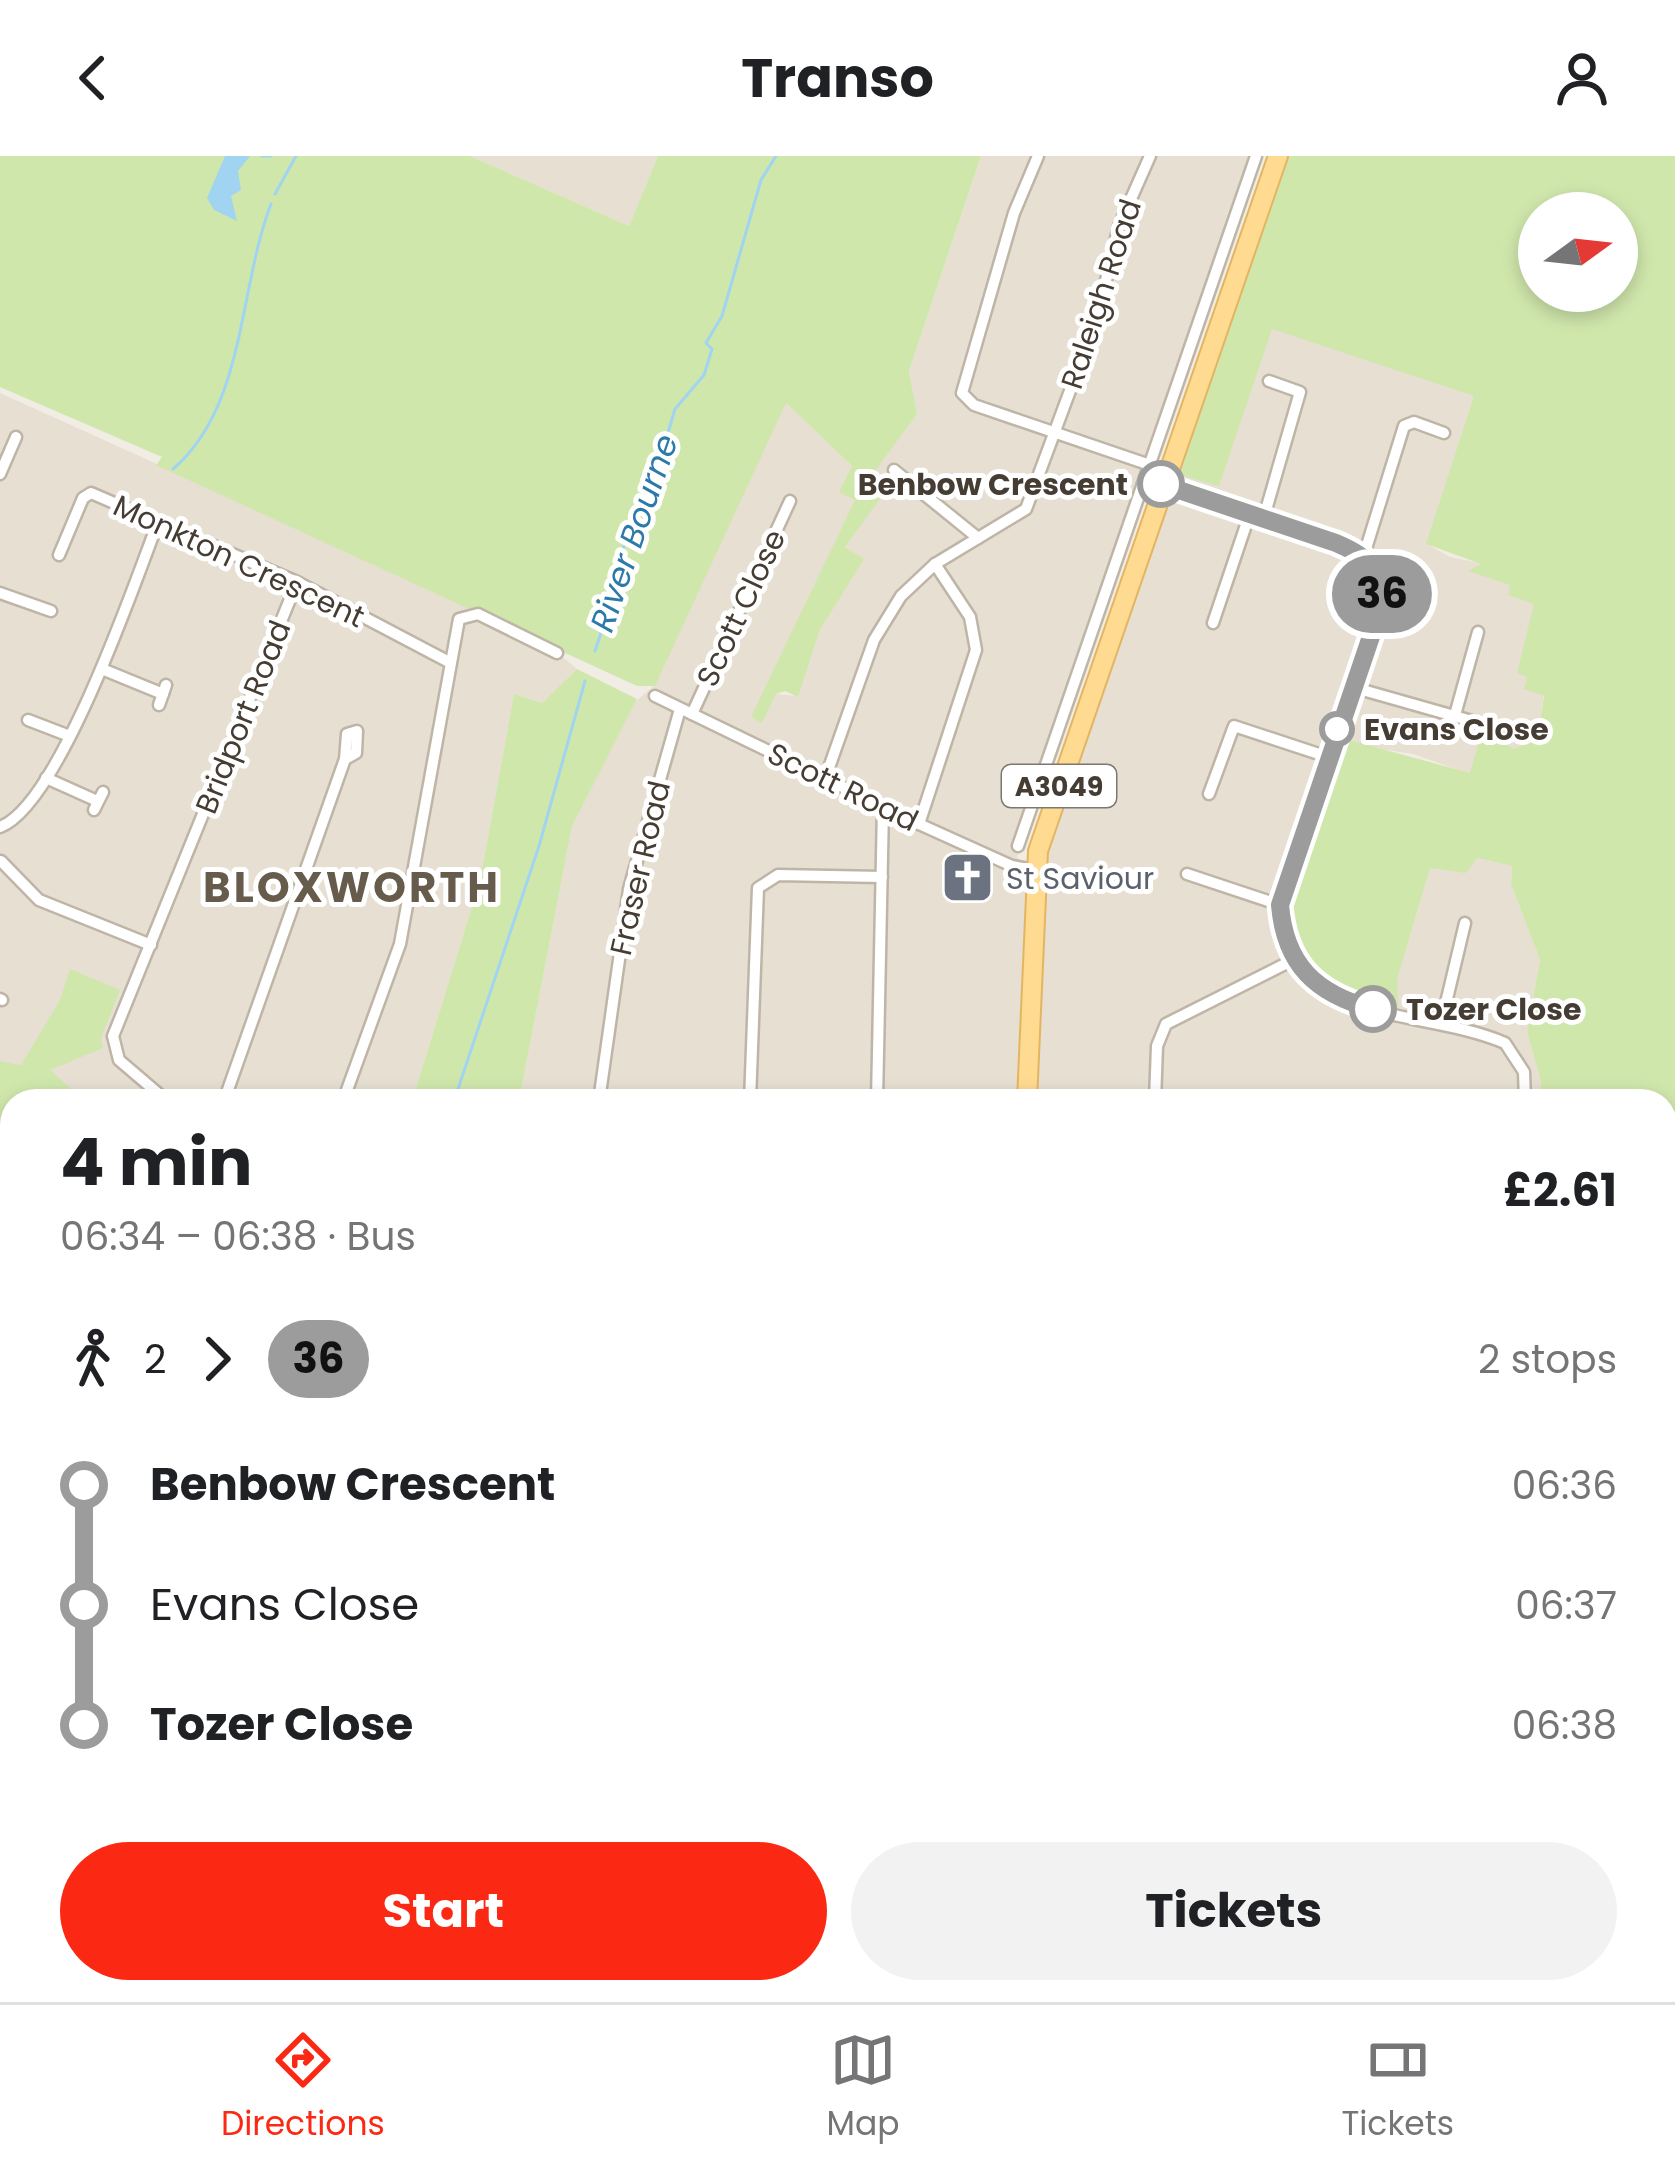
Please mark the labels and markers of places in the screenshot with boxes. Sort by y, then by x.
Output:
marker: Benbow Crescent [1139,462,1183,506]
place label: Benbow Crescent [858,463,1128,506]
place label: Evans Close [1364,708,1549,751]
marker: Evans Close [1321,713,1353,745]
church icon: St Saviour [939,850,995,906]
place label: St Saviour [1006,857,1154,900]
marker: Tozer Close [1351,987,1395,1031]
place label: Tozer Close [1406,988,1581,1031]

